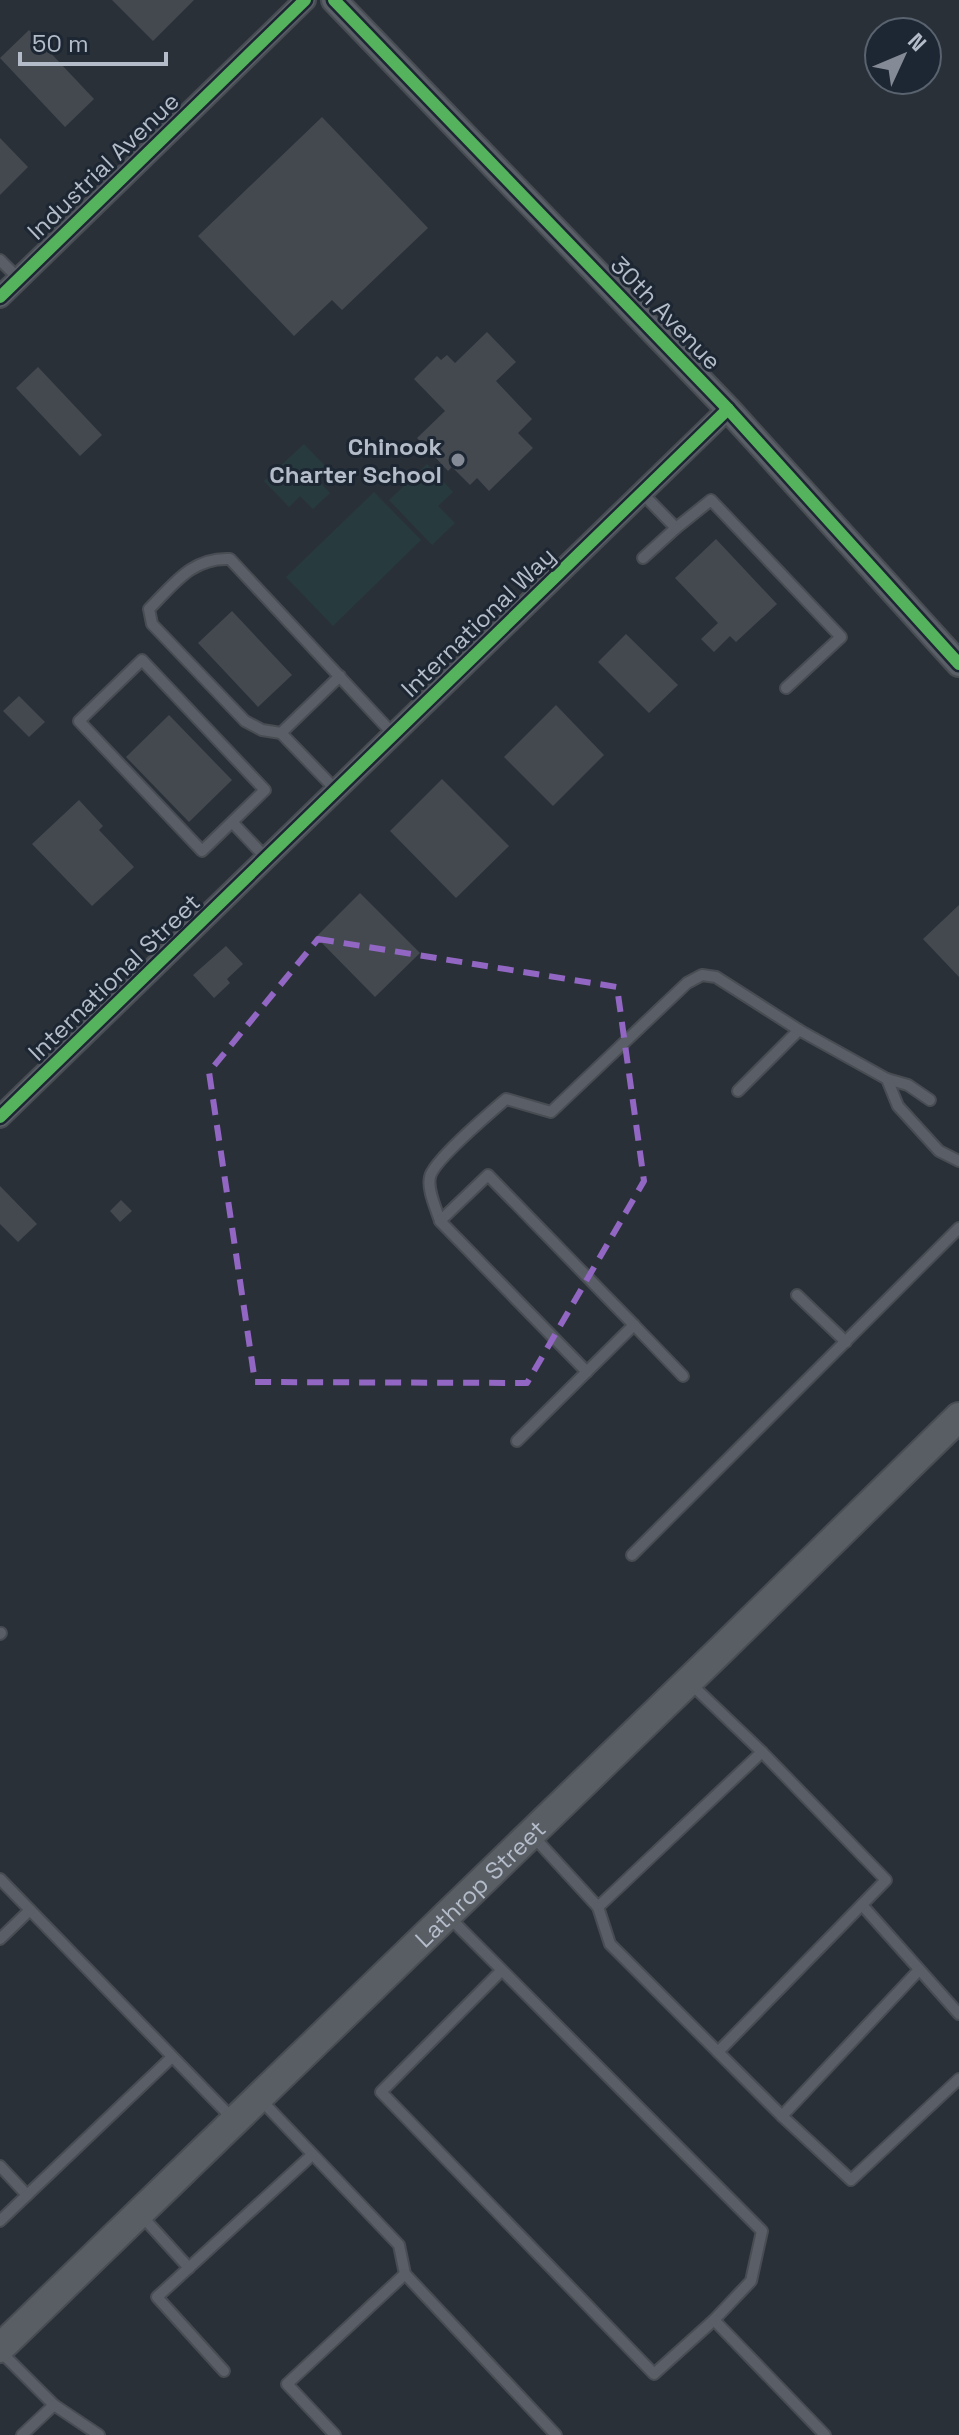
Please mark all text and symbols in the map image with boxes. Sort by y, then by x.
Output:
scale bar [20,16,166,66]
north arrow [863,16,943,96]
text: N [902,27,933,57]
text: 50 m [32,28,89,59]
street label: Industrial Avenue [21,86,185,246]
street label: 30th Avenue [604,250,728,376]
place label: Chinook Charter School [269,431,442,490]
marker: Chinook Charter School [449,451,467,469]
street label: International Way [394,540,562,704]
street label: International Street [21,887,207,1067]
street label: Lathrop Street [408,1813,552,1954]

